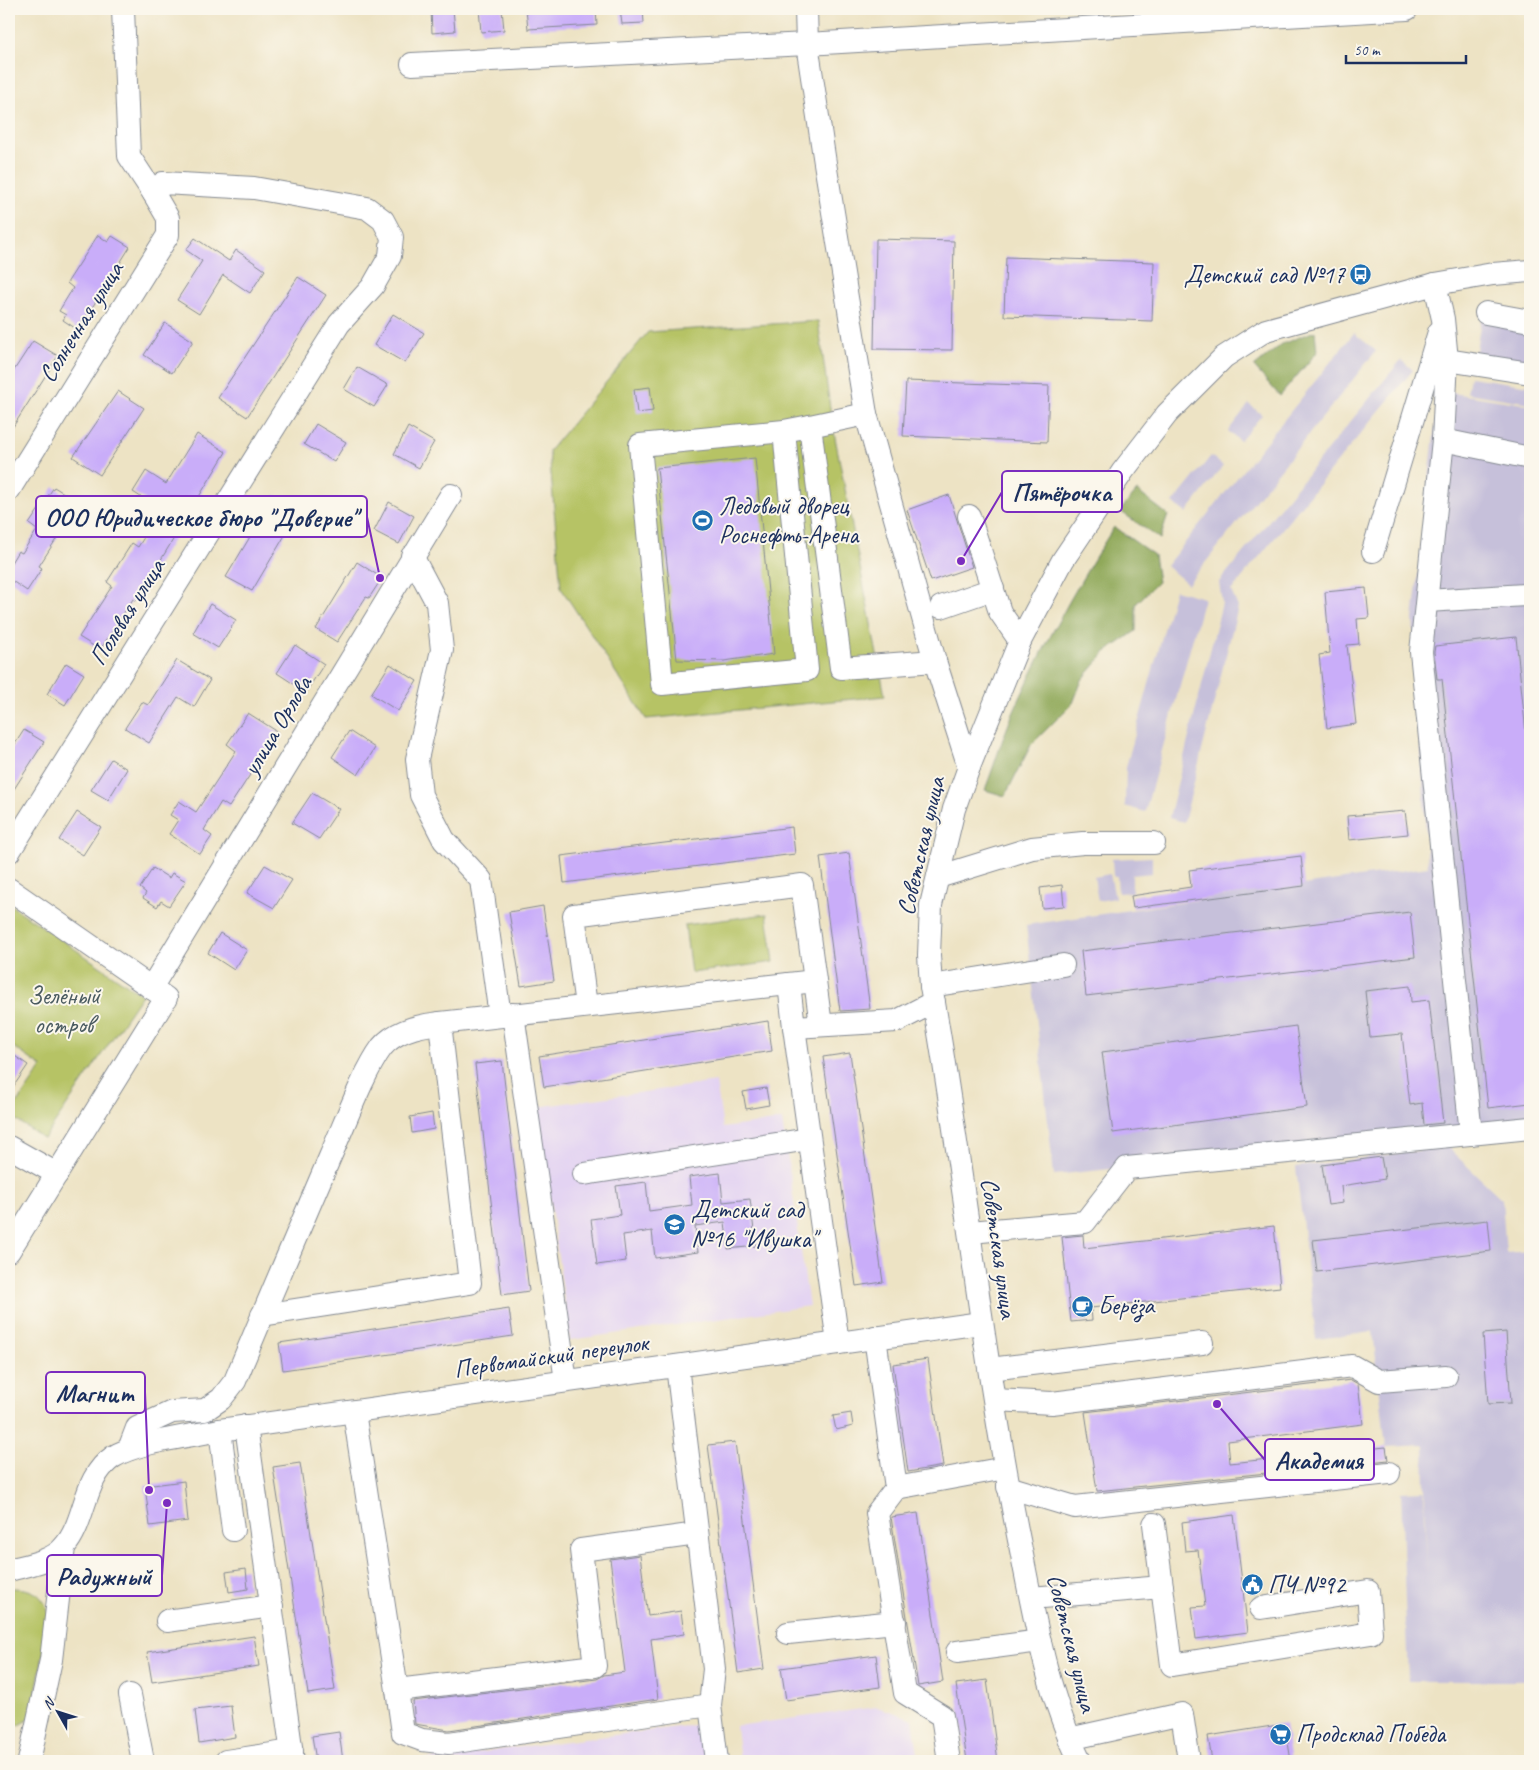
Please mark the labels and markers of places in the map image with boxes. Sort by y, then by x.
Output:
place label: Детский сад №17 [1184,259,1347,291]
bus stop icon: Детский сад №17 [1349,263,1373,287]
callout: Пятёрочка [1002,471,1122,512]
place label: Ледовый дворец Роснефть-Арена [719,490,860,551]
callout: ООО Юридическое бюро "Доверие" [36,496,367,537]
sports icon: Ледовый дворец Роснефть-Арена [691,508,715,532]
place label: Детский сад №16 "Ивушка" [691,1194,822,1255]
school or university icon: Детский сад №16 "Ивушка" [663,1212,687,1236]
place label: Берёза [1098,1290,1156,1323]
cafe icon: Берёза [1070,1294,1094,1318]
callout: Магнит [46,1372,145,1413]
callout: Академия [1265,1439,1374,1480]
callout: Радужный [47,1555,162,1596]
place label: ПЧ №92 [1268,1569,1347,1601]
public building icon: ПЧ №92 [1240,1573,1264,1597]
place label: Продсклад Победа [1296,1718,1447,1750]
supermarket icon: Продсклад Победа [1268,1722,1292,1746]

